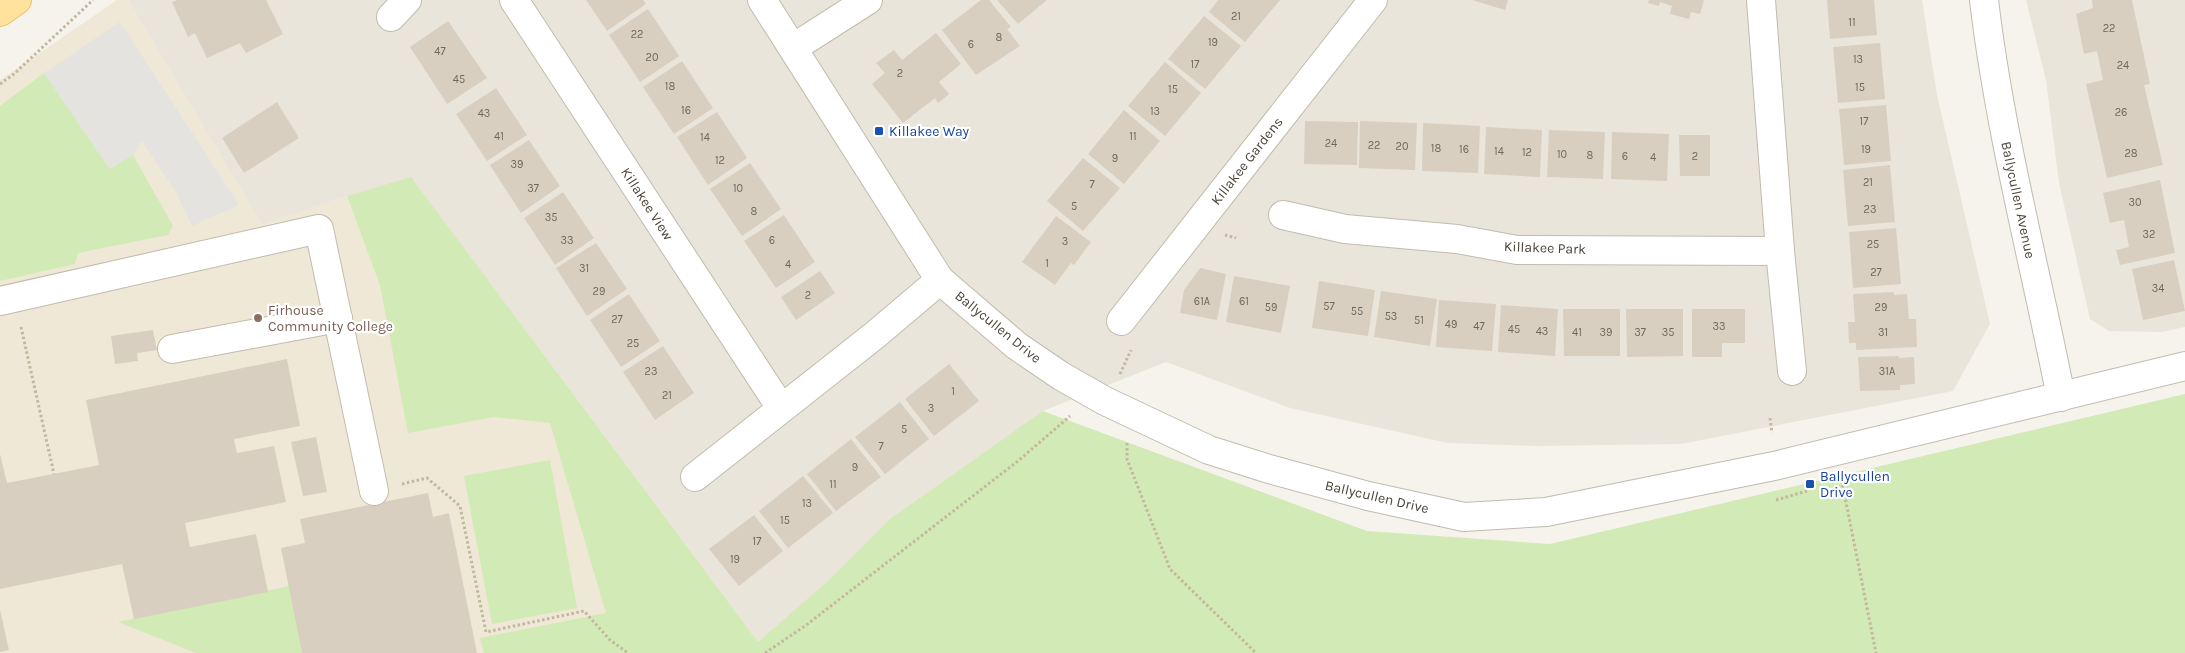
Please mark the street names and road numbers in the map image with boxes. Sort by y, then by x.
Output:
street label: Killakee Gardens [1207,114,1287,208]
street label: Ballycullen Avenue [1997,140,2039,260]
street label: Killakee View [617,164,677,244]
street label: Killakee Park [1504,238,1586,258]
street label: Ballycullen Drive [951,287,1045,367]
street label: Ballycullen Drive [1323,477,1431,517]

